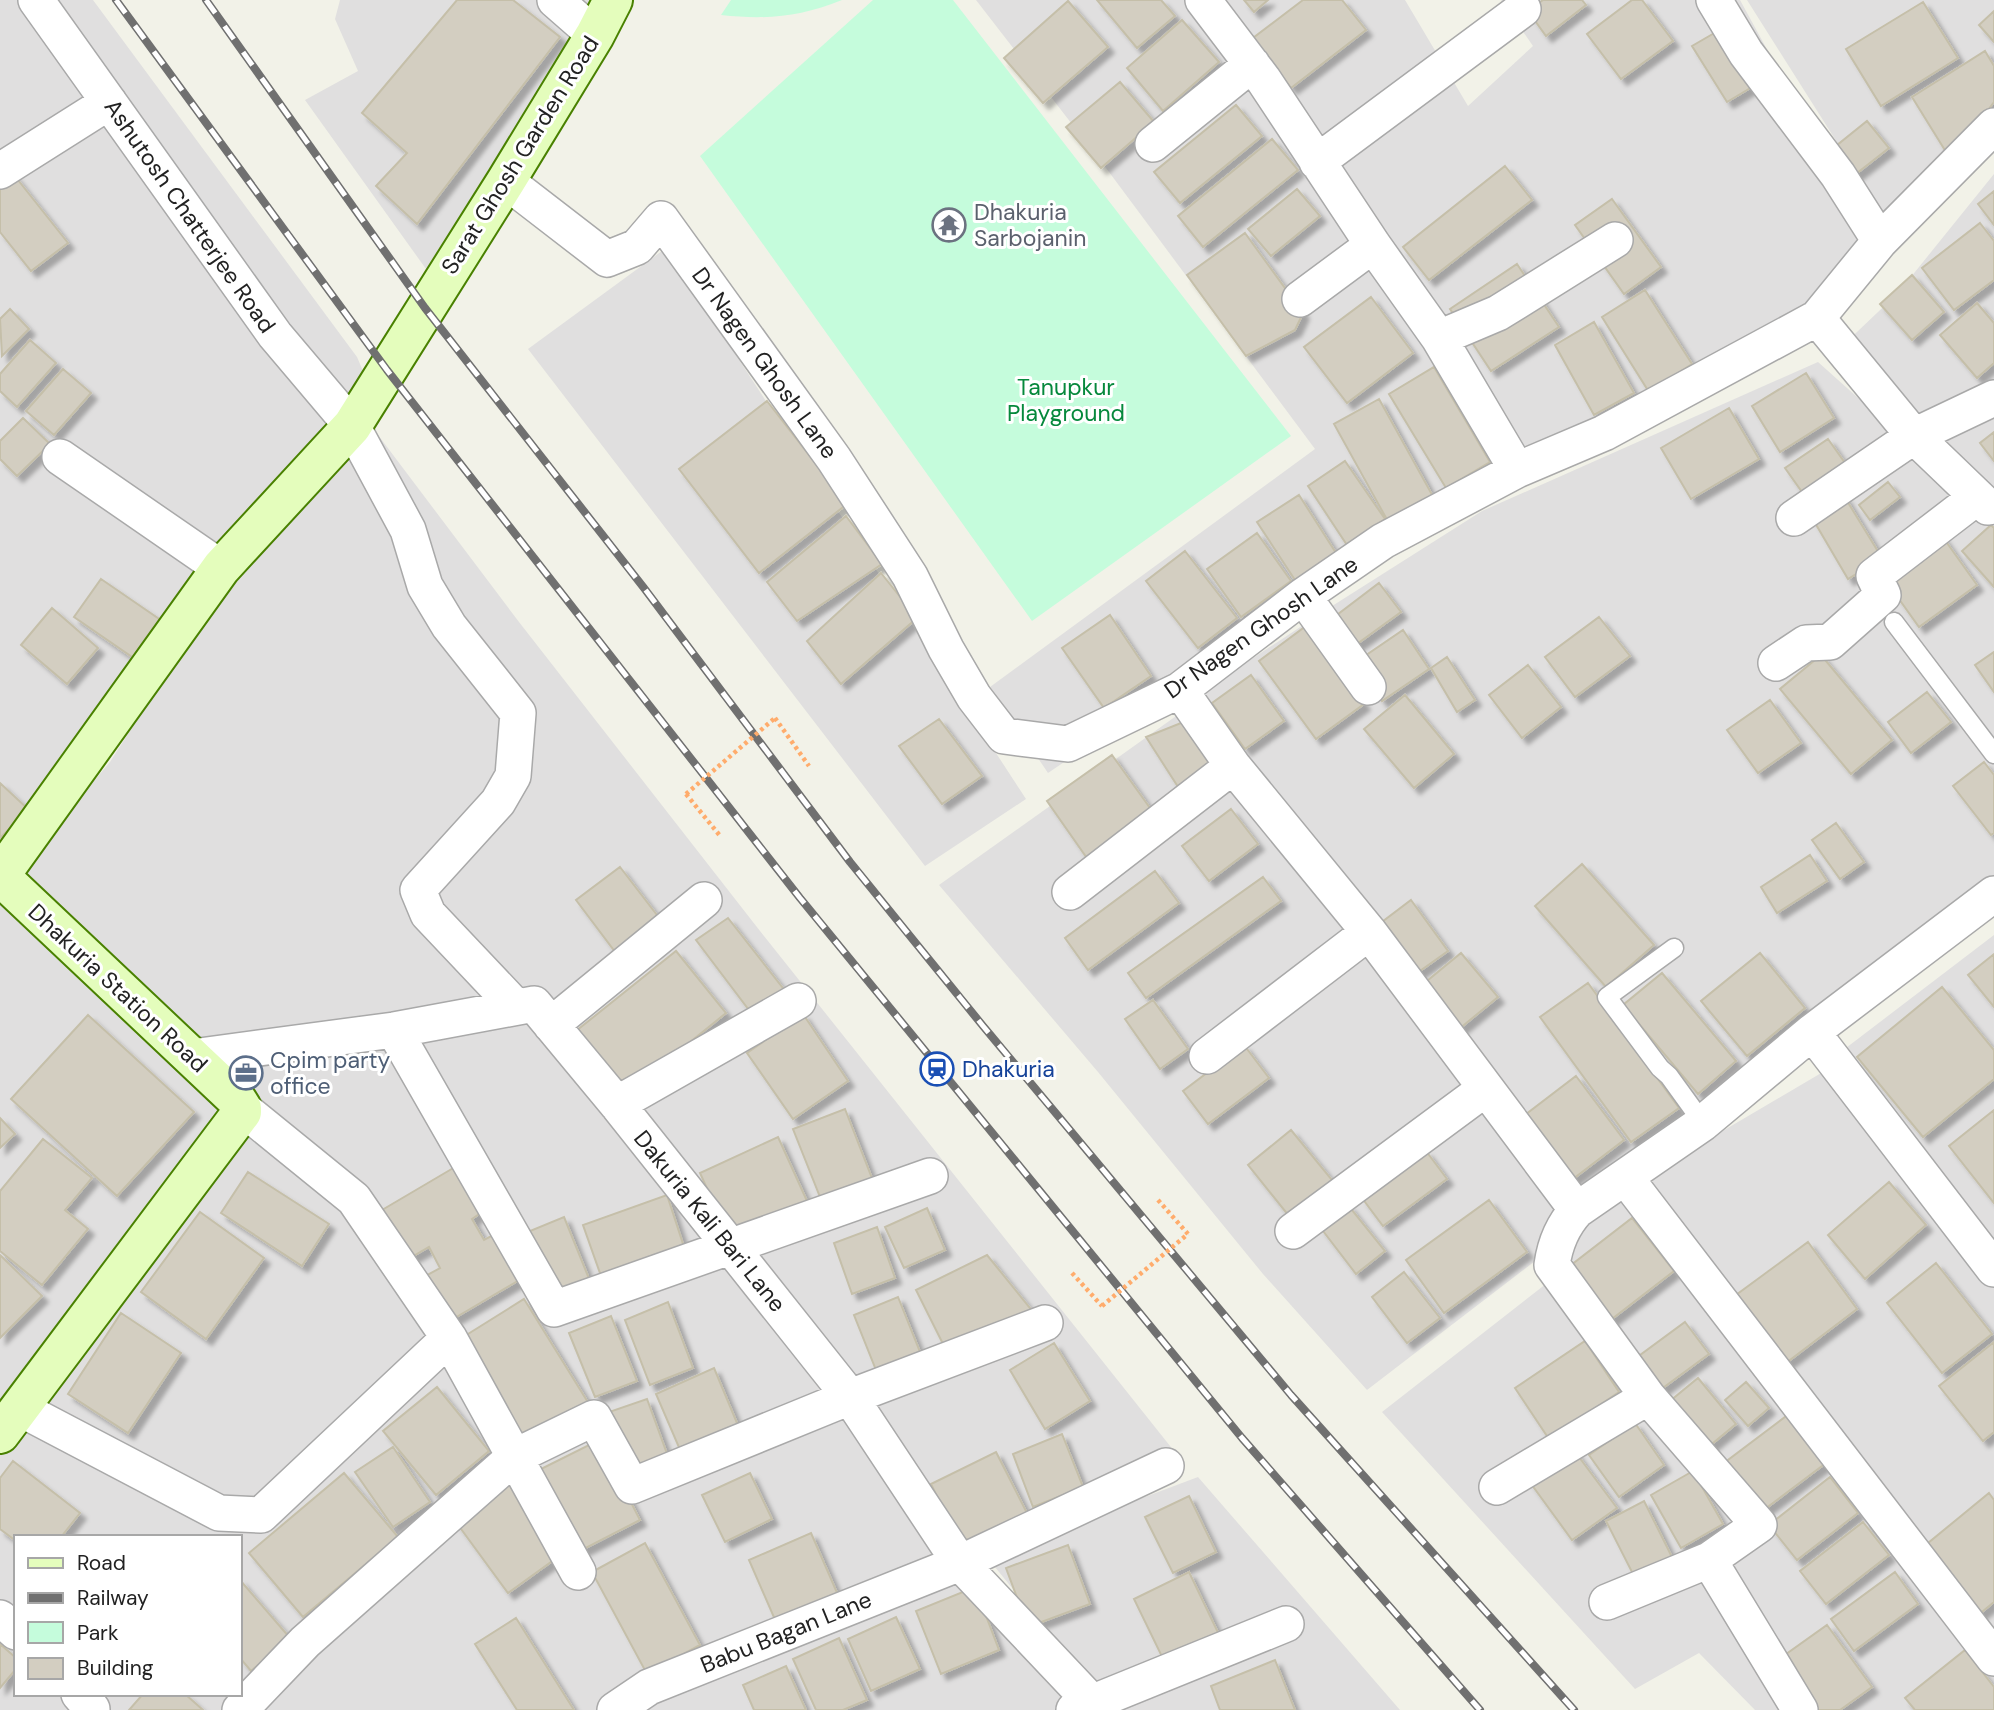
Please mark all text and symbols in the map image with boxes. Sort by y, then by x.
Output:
street label: Sarat Ghosh Garden Road [434,30,606,280]
street label: Ashutosh Chatterjee Road [98,93,282,339]
place label: Dhakuria Sarbojanin [974,197,1086,253]
temple icon: Dhakuria Sarbojanin [930,206,968,244]
street label: Dr Nagen Ghosh Lane [685,261,845,465]
park label: Tanupkur Playground [1007,372,1125,428]
street label: Dr Nagen Ghosh Lane [1158,549,1364,705]
street label: Dhakuria Station Road [22,897,214,1079]
place label: Cpim party office [270,1045,390,1101]
station icon: Dhakuria [918,1050,956,1088]
office icon: Cpim party office [227,1054,265,1092]
place label: Dhakuria [962,1054,1055,1084]
street label: Dakuria Kali Bari Lane [627,1124,793,1318]
legend [14,1535,242,1696]
text: Road [77,1549,126,1577]
text: Railway [77,1584,149,1612]
street label: Babu Bagan Lane [696,1584,876,1680]
text: Park [77,1619,119,1647]
text: Building [77,1654,154,1682]

